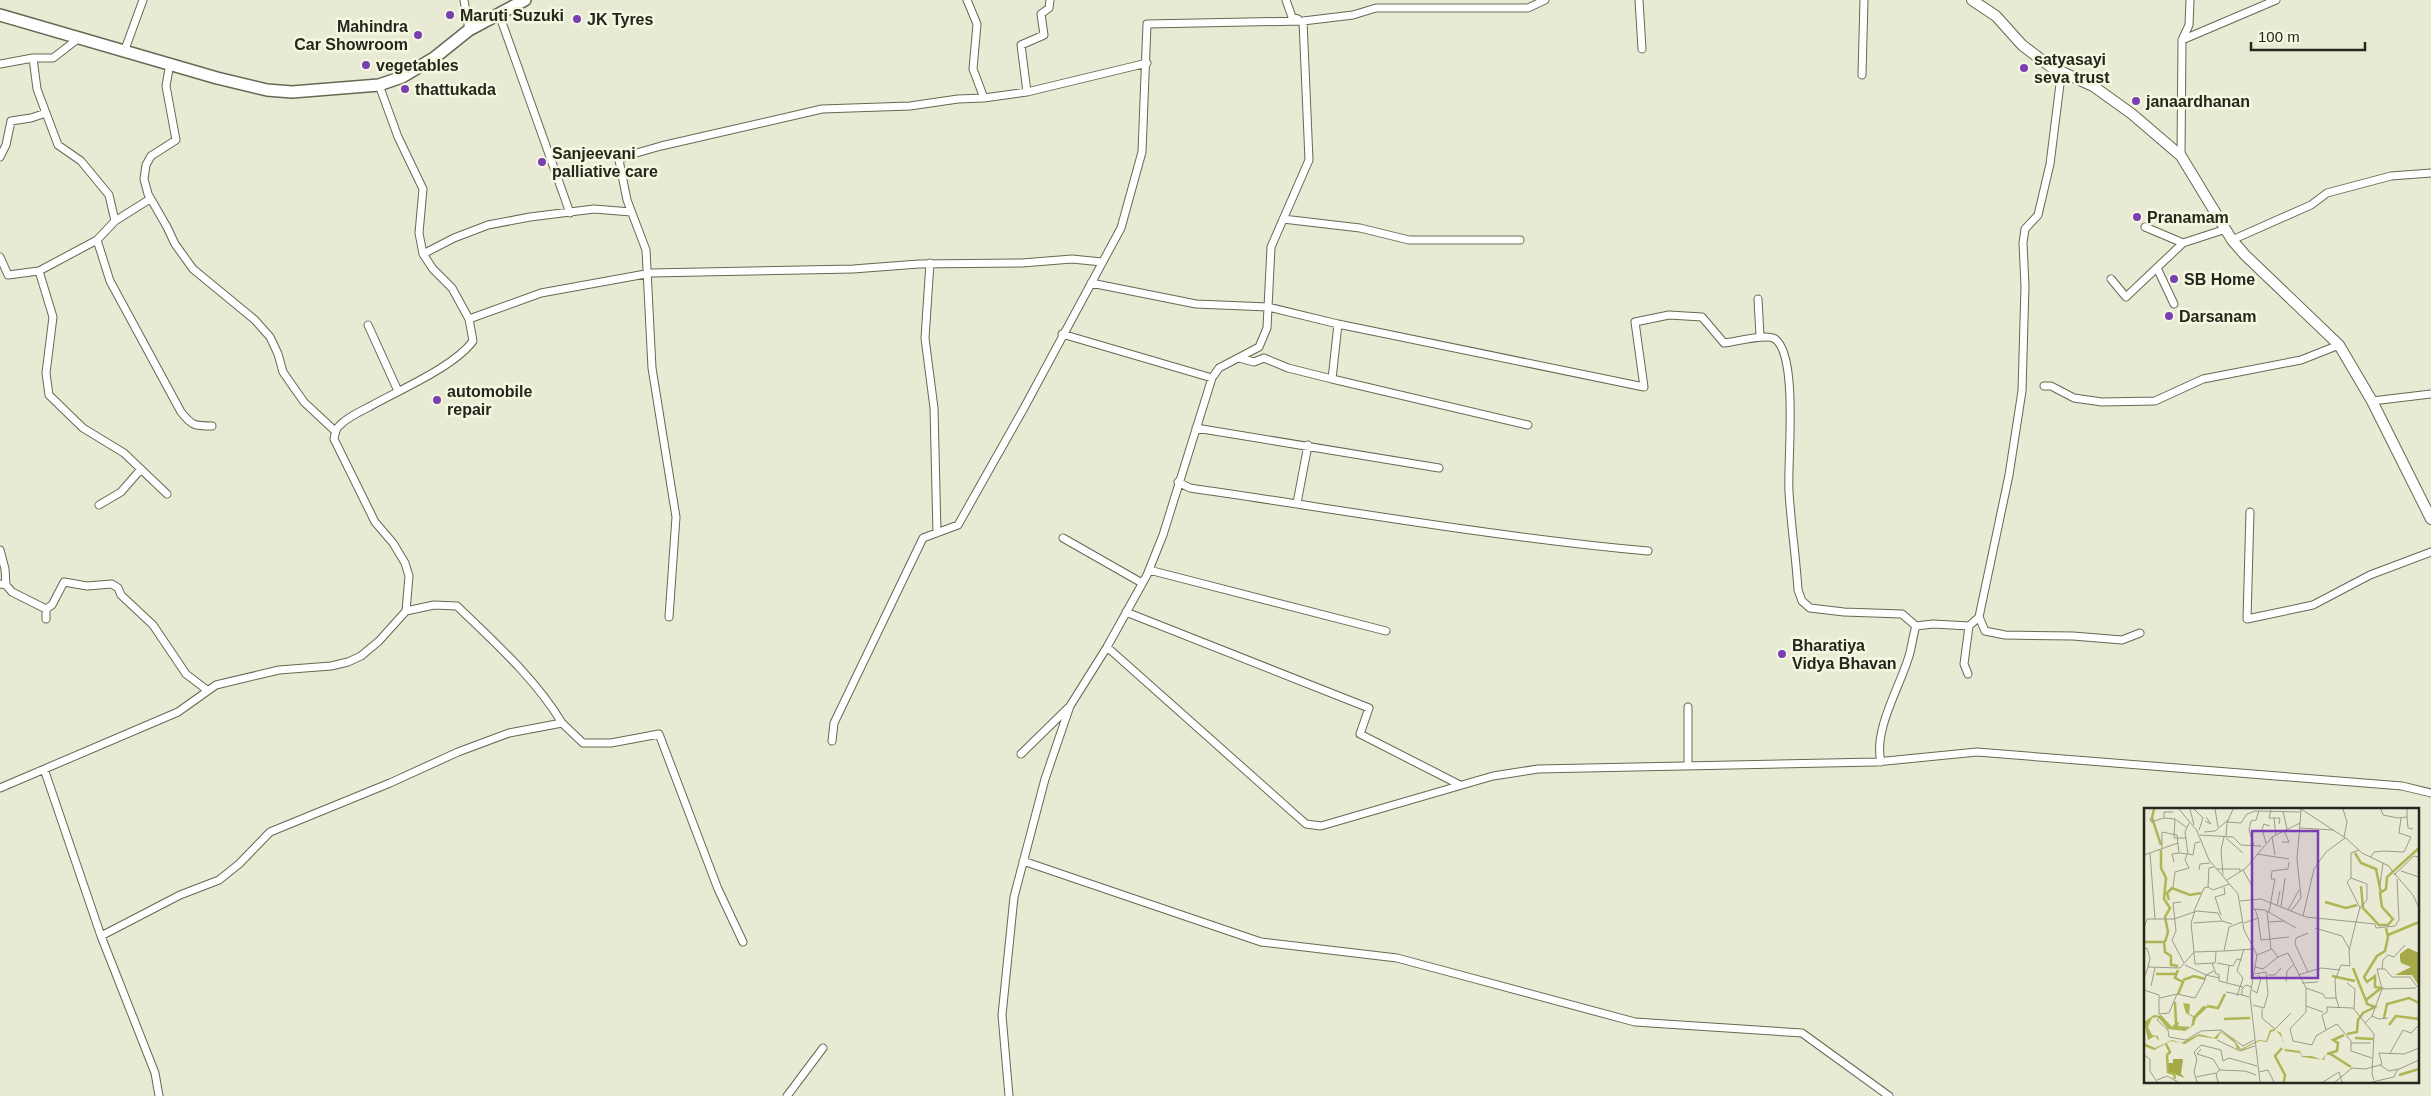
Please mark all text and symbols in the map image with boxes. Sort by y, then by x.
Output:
place label: Maruti Suzuki [460,7,564,24]
marker: Maruti Suzuki [444,9,456,21]
place label: JK Tyres [587,11,654,28]
marker: JK Tyres [571,13,583,25]
place label: Mahindra Car Showroom [294,18,408,53]
scale bar [2251,20,2365,52]
text: 100 m [2258,28,2300,45]
marker: Mahindra Car Showroom [412,29,424,41]
place label: satyasayi seva trust [2034,51,2110,86]
place label: vegetables [376,57,459,74]
marker: vegetables [360,59,372,71]
marker: satyasayi seva trust [2018,62,2030,74]
place label: thattukada [415,81,496,98]
marker: thattukada [399,83,411,95]
place label: janaardhanan [2145,93,2250,110]
marker: janaardhanan [2130,95,2142,107]
place label: Sanjeevani palliative care [552,145,658,180]
marker: Sanjeevani palliative care [536,156,548,168]
place label: Pranamam [2147,209,2229,226]
marker: Pranamam [2131,211,2143,223]
place label: SB Home [2184,271,2255,288]
marker: SB Home [2168,273,2180,285]
place label: Darsanam [2179,308,2256,325]
marker: Darsanam [2163,310,2175,322]
place label: automobile repair [447,383,532,418]
marker: automobile repair [431,394,443,406]
place label: Bharatiya Vidya Bhavan [1792,637,1897,672]
marker: Bharatiya Vidya Bhavan [1776,648,1788,660]
inset map [2144,808,2418,1084]

